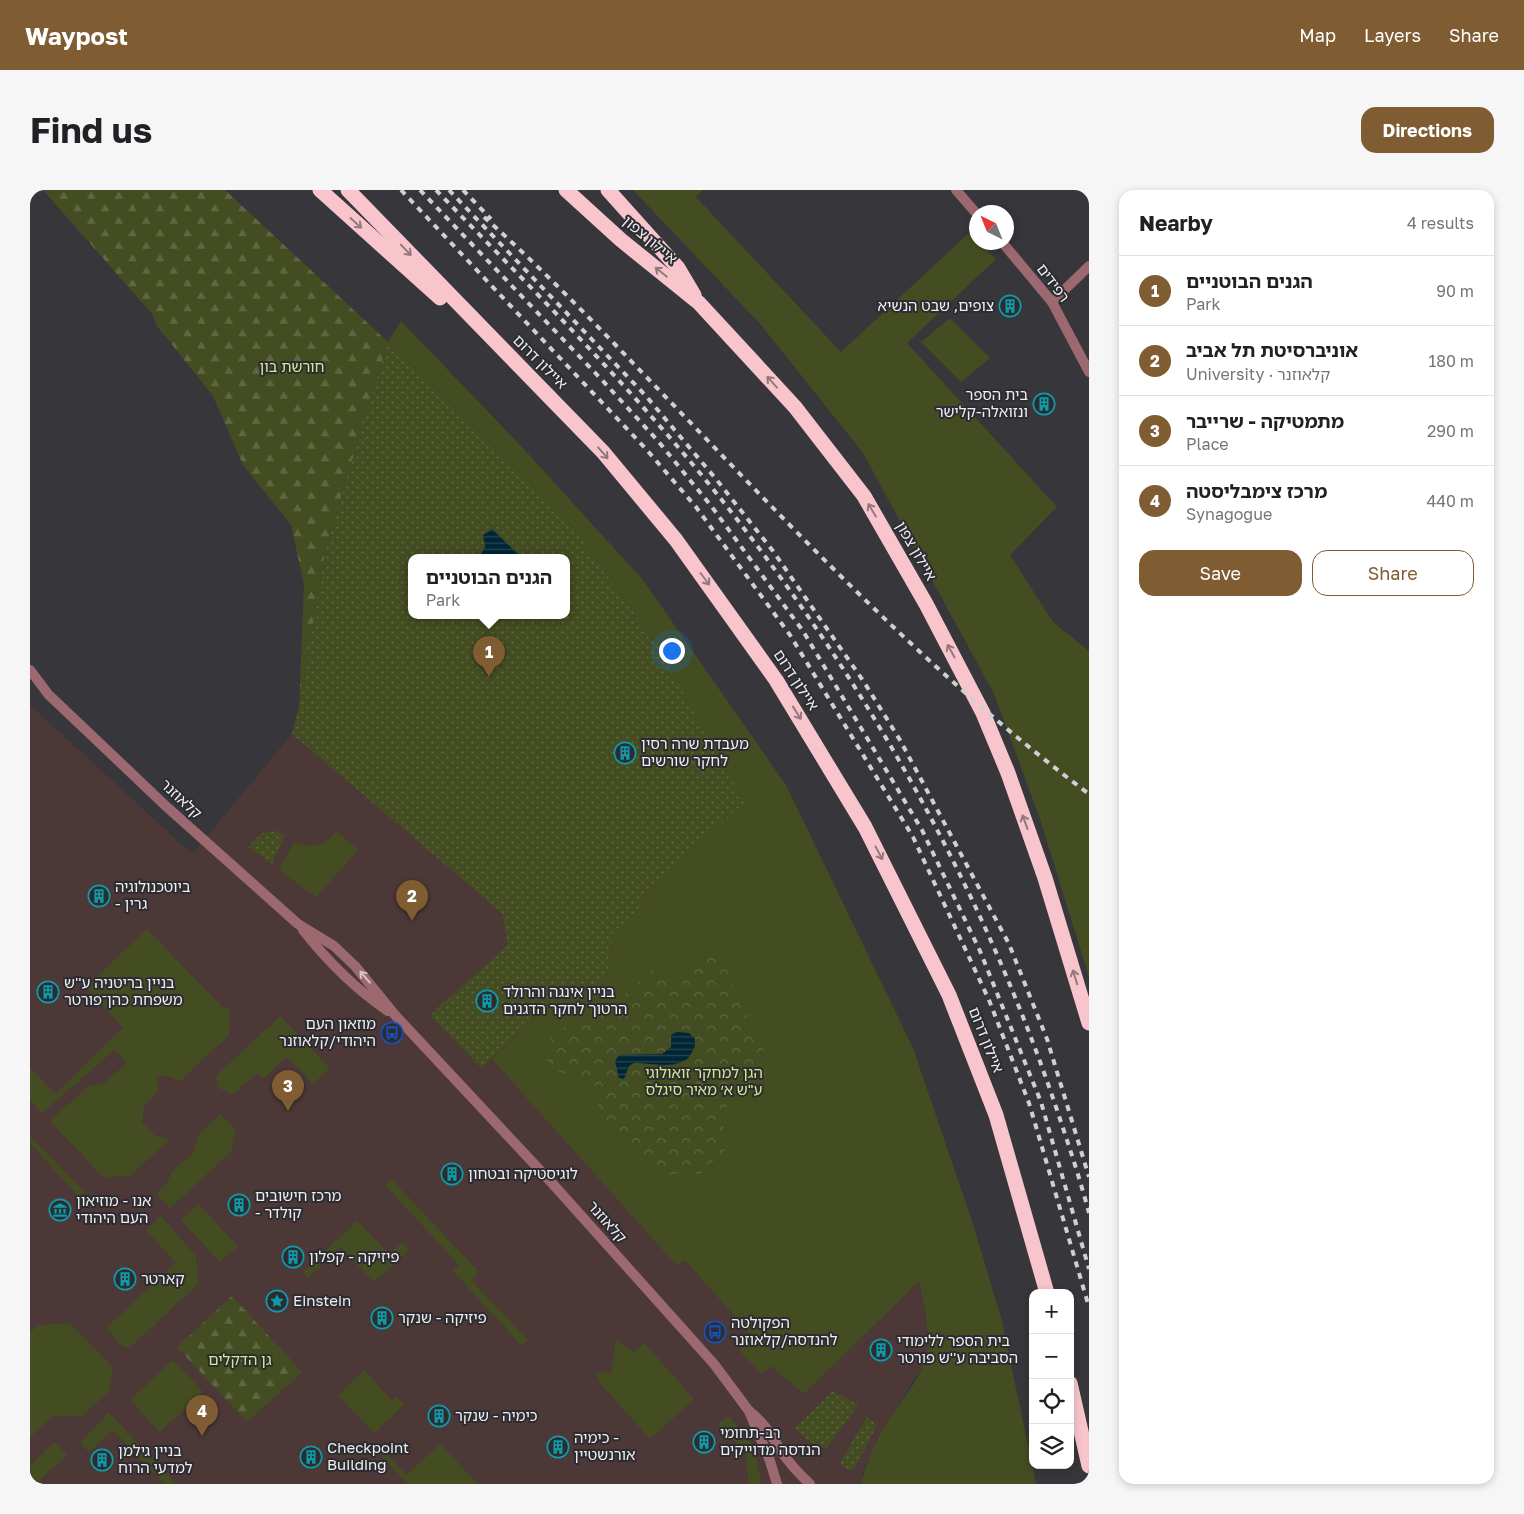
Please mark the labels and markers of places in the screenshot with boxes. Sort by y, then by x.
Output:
building icon: צופים, שבט הנשיא [998,294,1022,318]
place label: צופים, שבט הנשיא [878,296,994,314]
place label: בית הספר ונזואלה-קלישר [936,385,1028,420]
building icon: בית הספר ונזואלה-קלישר [1032,392,1056,416]
pin: 1 [473,636,505,677]
place label: מעבדת שרה רסין לחקר שורשים [641,734,749,769]
building icon: מעבדת שרה רסין לחקר שורשים [613,741,637,765]
place label: ביוטכנולוגיה - גרין [115,877,191,912]
pin: 2 [396,880,428,921]
building icon: ביוטכנולוגיה - גרין [87,884,111,908]
place label: בניין בריטניה ע''ש משפחת כהן־פורטר [64,973,183,1008]
building icon: בניין בריטניה ע''ש משפחת כהן־פורטר [36,980,60,1004]
place label: בניין אינגה והרולד הרטוך לחקר הדגנים [503,982,628,1017]
building icon: בניין אינגה והרולד הרטוך לחקר הדגנים [475,989,499,1013]
place label: מוזאון העם היהודי/קלאוזנר [279,1014,376,1049]
bus stop icon: מוזאון העם היהודי/קלאוזנר [380,1021,404,1045]
pin: 3 [272,1070,304,1111]
building icon: לוגיסטיקה ובטחון [440,1162,464,1186]
place label: לוגיסטיקה ובטחון [468,1164,578,1182]
place label: מרכז חישובים - קולדר [255,1186,342,1221]
place label: אנו - מוזיאון העם היהודי [76,1191,152,1226]
building icon: מרכז חישובים - קולדר [227,1193,251,1217]
museum icon: אנו - מוזיאון העם היהודי [48,1198,72,1222]
building icon: פיזיקה - קפלון [281,1245,305,1269]
place label: פיזיקה - קפלון [309,1247,399,1265]
building icon: קארטר [113,1267,137,1291]
place label: קארטר [141,1269,185,1287]
place icon: Einstein [265,1289,289,1313]
place label: Einstein [293,1291,351,1309]
building icon: פיזיקה - שנקר [370,1306,394,1330]
place label: פיזיקה - שנקר [398,1308,487,1326]
place label: הפקולטה להנדסה/קלאוזנר [731,1313,838,1348]
bus stop icon: הפקולטה להנדסה/קלאוזנר [703,1320,727,1344]
place label: בית הספר ללימודי הסביבה ע''ש פורטר [897,1331,1018,1366]
building icon: בית הספר ללימודי הסביבה ע''ש פורטר [869,1338,893,1362]
pin: 4 [186,1395,218,1436]
building icon: כימיה - שנקר [427,1404,451,1428]
place label: כימיה - שנקר [455,1406,538,1424]
place label: רב-תחומי הנדסה מדוייקים [720,1423,821,1458]
place label: כימיה - אורנשטיין [574,1428,636,1463]
building icon: רב-תחומי הנדסה מדוייקים [692,1430,716,1454]
building icon: כימיה - אורנשטיין [546,1435,570,1459]
place label: Checkpoint Building [327,1438,409,1473]
place label: בניין גילמן למדעי הרוח [118,1441,193,1476]
building icon: Checkpoint Building [299,1445,323,1469]
building icon: בניין גילמן למדעי הרוח [90,1448,114,1472]

